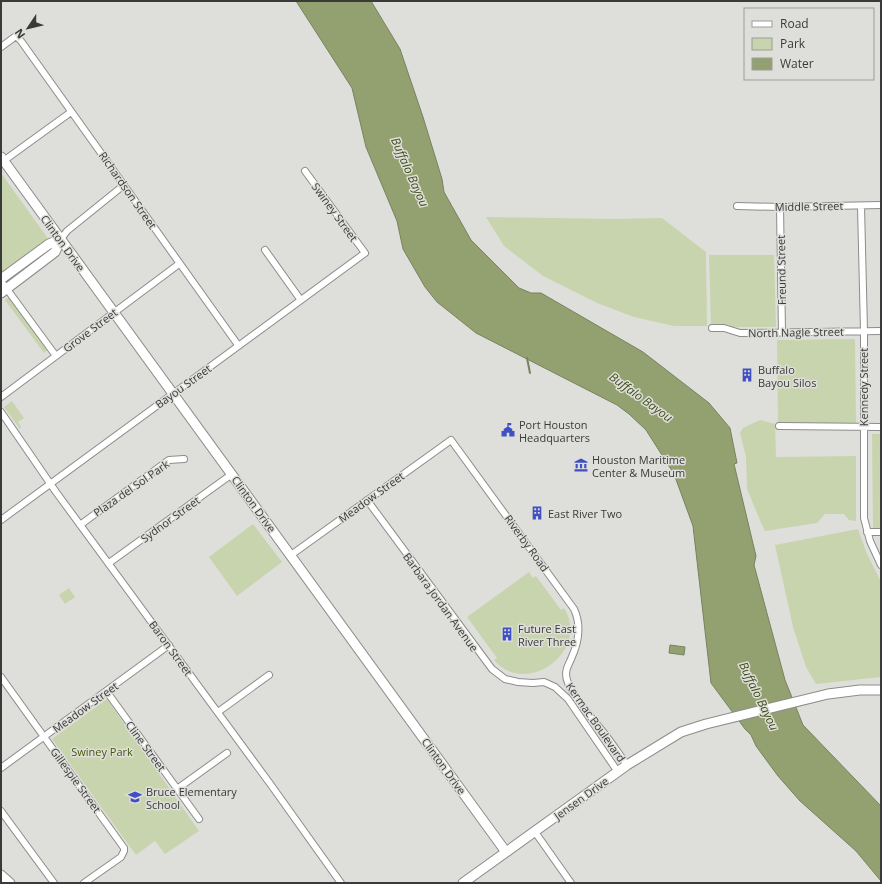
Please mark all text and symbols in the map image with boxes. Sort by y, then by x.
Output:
north arrow [8,8,48,48]
legend [744,8,874,80]
text: Road [780,15,809,32]
text: N [11,26,28,42]
text: Park [780,35,806,52]
text: Water [780,55,814,72]
water label: Buffalo Bayou [387,135,433,210]
street label: Richardson Street [96,148,160,232]
street label: Swiney Street [309,180,361,245]
street label: Middle Street [775,198,844,214]
street label: Clinton Drive [37,212,89,274]
street label: Freund Street [773,235,789,305]
street label: Grove Street [60,305,120,355]
street label: North Nagle Street [748,324,844,340]
street label: Kennedy Street [856,348,871,426]
street label: Bayou Street [152,361,214,411]
place label: Buffalo Bayou Silos [758,362,816,390]
building icon: Buffalo Bayou Silos [739,367,755,383]
water label: Buffalo Bayou [606,368,676,426]
place label: Port Houston Headquarters [519,417,590,445]
public building icon: Port Houston Headquarters [500,422,516,438]
place label: Houston Maritime Center & Museum [592,452,685,480]
street label: Plaza del Sol Park [90,456,172,520]
museum icon: Houston Maritime Center & Museum [573,457,589,473]
street label: Meadow Street [335,468,407,526]
street label: Clinton Drive [228,473,280,535]
street label: Sydnor Street [137,492,203,546]
building icon: East River Two [529,505,545,521]
place label: East River Two [548,506,622,521]
street label: Riverby Road [501,511,553,575]
street label: Barbara Jordan Avenue [400,550,482,654]
street label: Baron Street [146,617,196,679]
place label: Future East River Three [518,621,576,649]
building icon: Future East River Three [499,626,515,642]
water label: Buffalo Bayou [735,659,783,733]
street label: Meadow Street [49,678,121,736]
street label: Kermac Boulevard [563,679,629,765]
street label: Cline Street [123,718,169,774]
street label: Clinton Drive [418,735,470,797]
street label: Gillespie Street [47,744,105,816]
park label: Swiney Park [71,744,133,759]
street label: Jensen Drive [550,773,611,823]
place label: Bruce Elementary School [146,784,237,812]
school or university icon: Bruce Elementary School [127,789,143,805]

